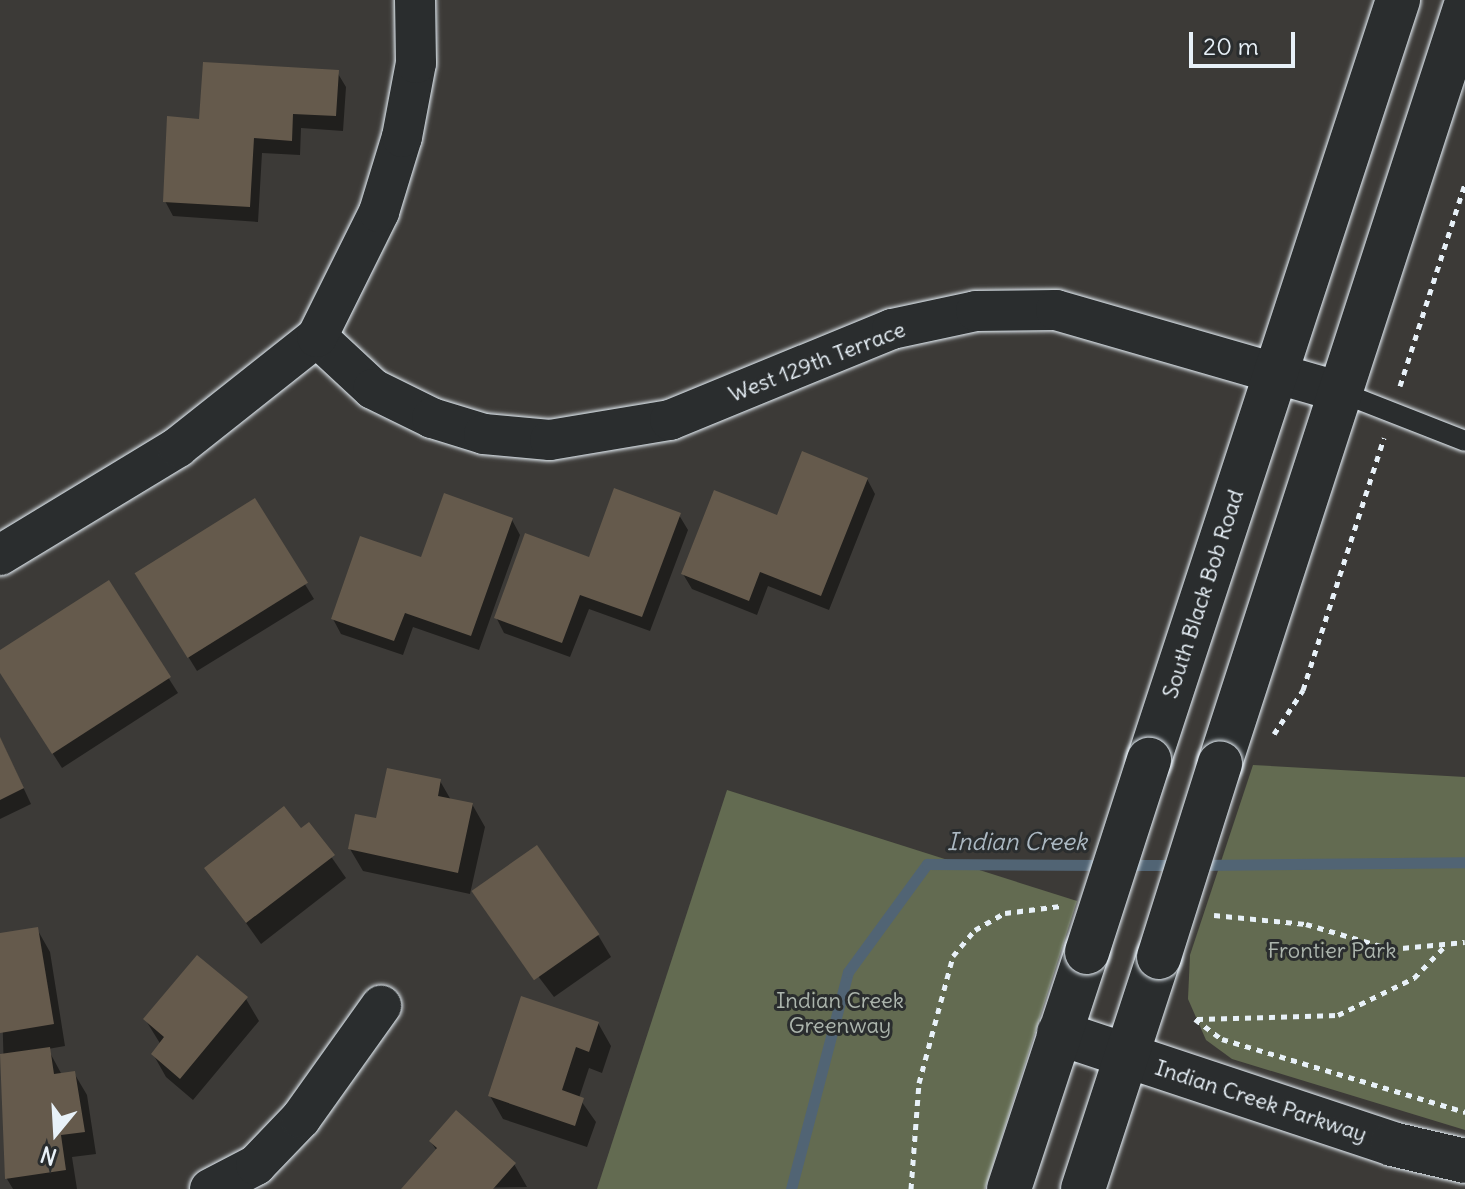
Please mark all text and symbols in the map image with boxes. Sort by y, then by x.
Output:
scale bar [1193,16,1299,66]
text: 20 m [1203,31,1259,61]
street label: West 129th Terrace [725,316,909,408]
street label: South Black Bob Road [1157,486,1249,702]
water label: Indian Creek [947,828,1087,856]
park label: Frontier Park [1267,938,1397,964]
park label: Indian Creek Greenway [776,987,904,1038]
street label: Indian Creek Parkway [1152,1054,1370,1148]
north arrow [16,1093,96,1173]
text: N [37,1140,60,1171]

